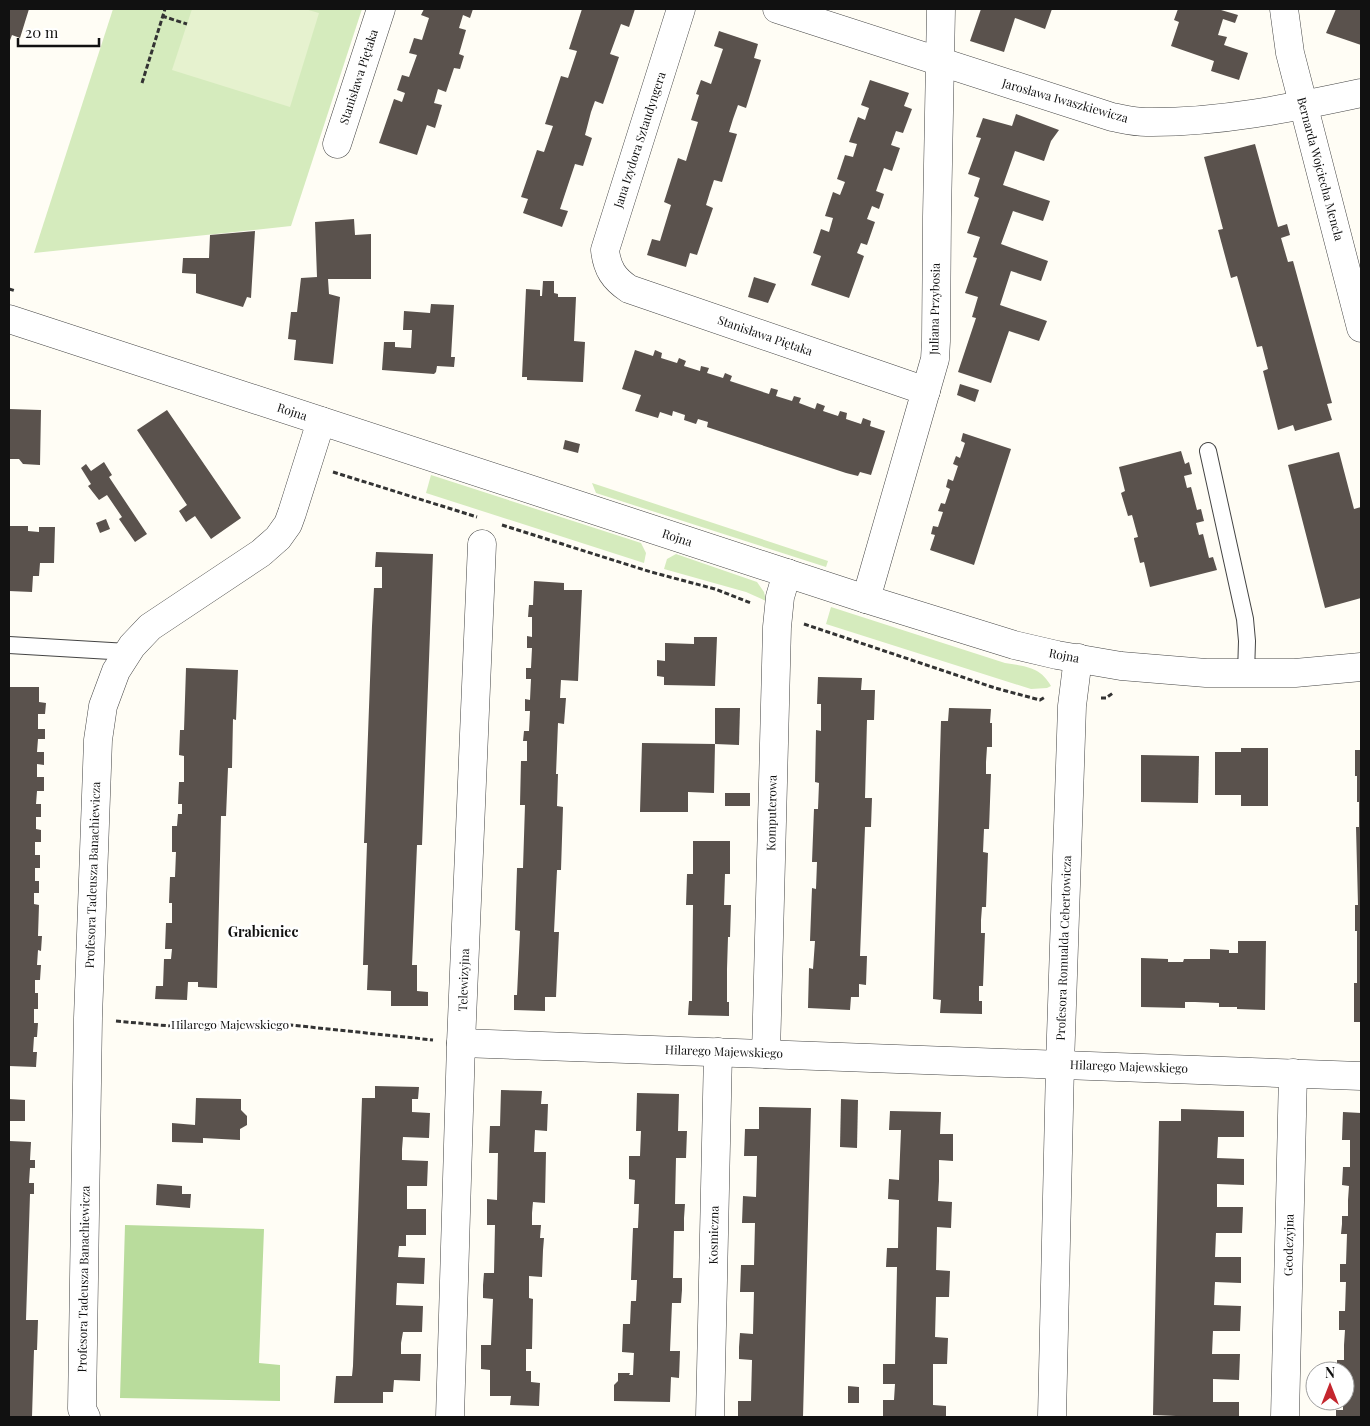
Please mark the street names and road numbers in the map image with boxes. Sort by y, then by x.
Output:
street label: Stanisława Piętaka [335,27,381,126]
street label: Jana Izydora Sztaudyngera [609,70,669,211]
street label: Jarosława Iwaszkiewicza [999,74,1130,126]
street label: Bernarda Wojciecha Mencla [1294,95,1348,242]
street label: Juliana Przybosia [925,263,943,356]
street label: Stanisława Piętaka [716,311,815,359]
street label: Rojna [275,399,309,423]
street label: Rojna [660,525,694,549]
street label: Rojna [1048,644,1081,666]
street label: Komputerowa [762,775,780,851]
street label: Profesora Tadeusza Banachiewicza [81,781,103,969]
street label: Profesora Romualda Cebertowicza [1052,855,1074,1041]
street label: Telewizyjna [454,948,472,1012]
street label: Hilarego Majewskiego [171,1016,289,1032]
street label: Hilarego Majewskiego [665,1041,784,1061]
street label: Hilarego Majewskiego [1070,1056,1189,1076]
street label: Profesora Tadeusza Banachiewicza [73,1185,93,1373]
street label: Kosmiczna [704,1206,722,1264]
street label: Geodezyjna [1279,1214,1297,1276]

